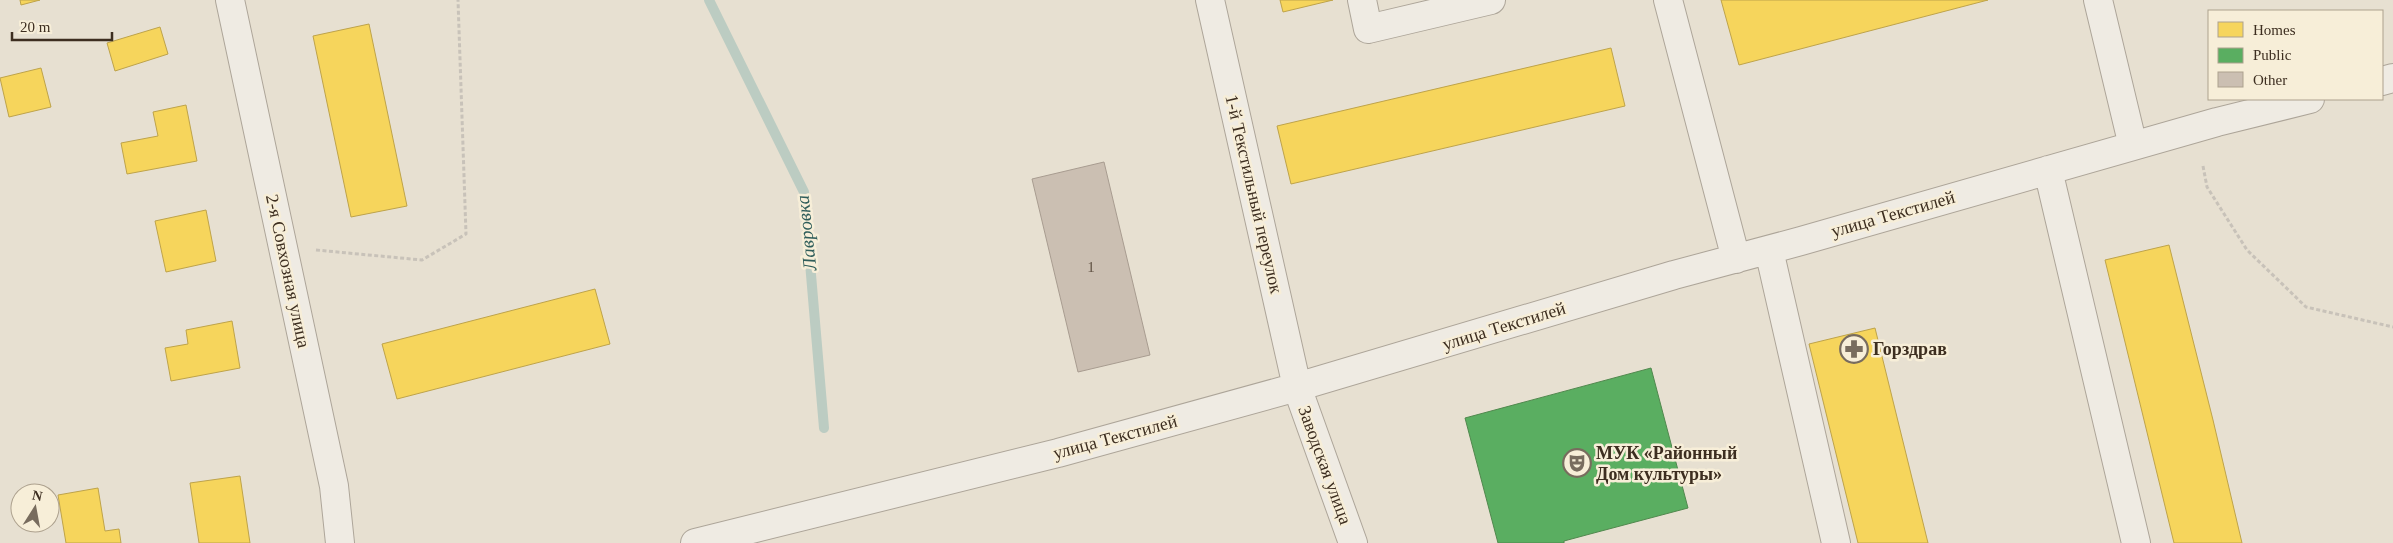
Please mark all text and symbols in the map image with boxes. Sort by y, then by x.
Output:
scale bar [12,10,112,42]
legend [2208,10,2383,100]
text: 20 m [20,19,51,35]
text: Homes [2253,22,2296,38]
text: Public [2253,47,2292,63]
text: Other [2253,72,2287,88]
street label: 1-й Текстильный переулок [1221,93,1287,296]
street label: улица Текстилей [1829,187,1957,241]
street label: 2-я Совхозная улица [262,192,314,350]
water label: Лавровка [792,194,821,273]
house number: 1 [1087,259,1095,275]
street label: улица Текстилей [1440,298,1568,354]
pharmacy icon: Горздрав [1839,334,1869,364]
place label: Горздрав [1873,339,1947,359]
street label: Заводская улица [1294,403,1356,527]
street label: улица Текстилей [1051,411,1180,463]
place label: МУК «Районный Дом культуры» [1596,443,1737,484]
theatre icon: МУК «Районный Дом культуры» [1562,448,1592,478]
north arrow [10,483,60,533]
text: N [31,487,44,504]

